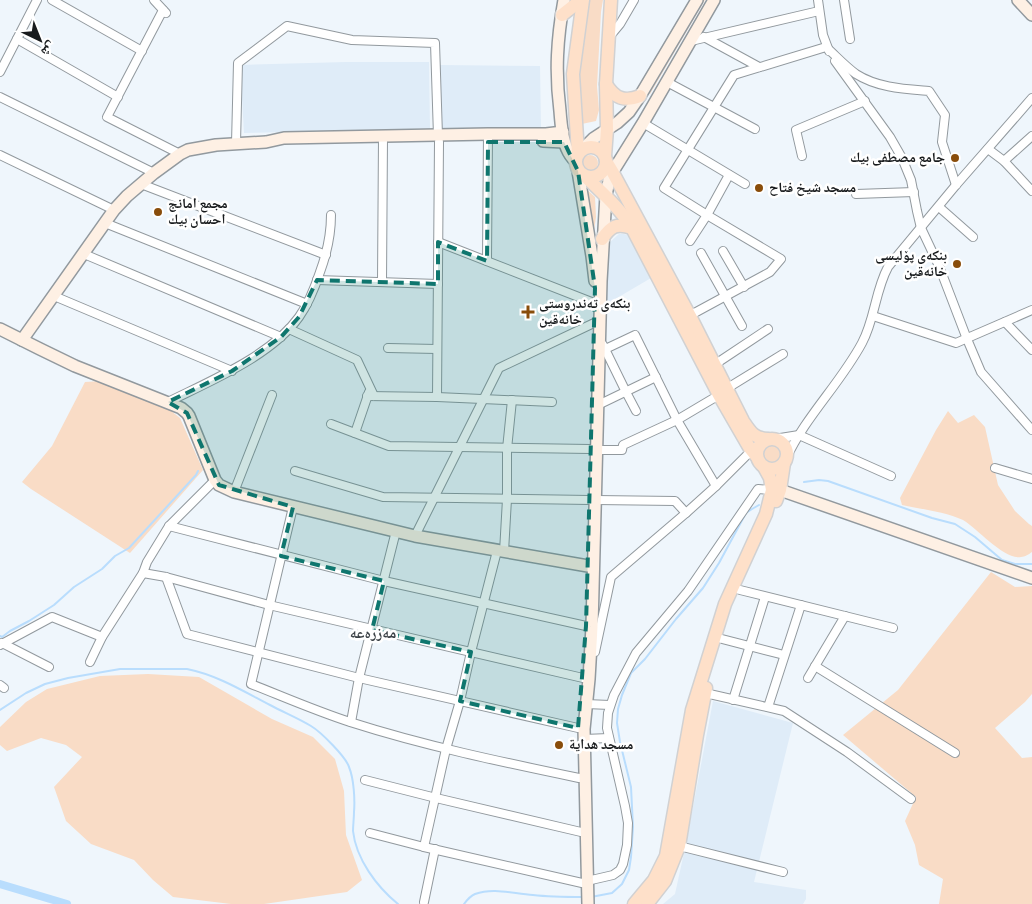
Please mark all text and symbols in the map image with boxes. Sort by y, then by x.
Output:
north arrow [15,15,65,65]
text: ش [36,36,60,61]
place label: جامع مصطفى بيك [850,148,945,168]
marker: جامع مصطفى بيك [949,152,961,164]
place label: مسجد شيخ فتاح [769,178,856,198]
marker: مسجد شيخ فتاح [753,182,765,194]
place label: مجمع امانج احسان بيك [168,194,228,230]
marker: مجمع امانج احسان بيك [152,206,164,218]
place label: بنکەی پۆلیسی خانەقین [875,246,947,282]
marker: بنکەی پۆلیسی خانەقین [951,258,963,270]
place label: بنکەی تەندروستی خانەقین [539,294,631,330]
marker: بنکەی تەندروستی خانەقین [521,305,535,319]
district label: مەزرەعە [350,623,396,644]
place label: مسجد هداية [569,735,633,755]
marker: مسجد هداية [553,739,565,751]

